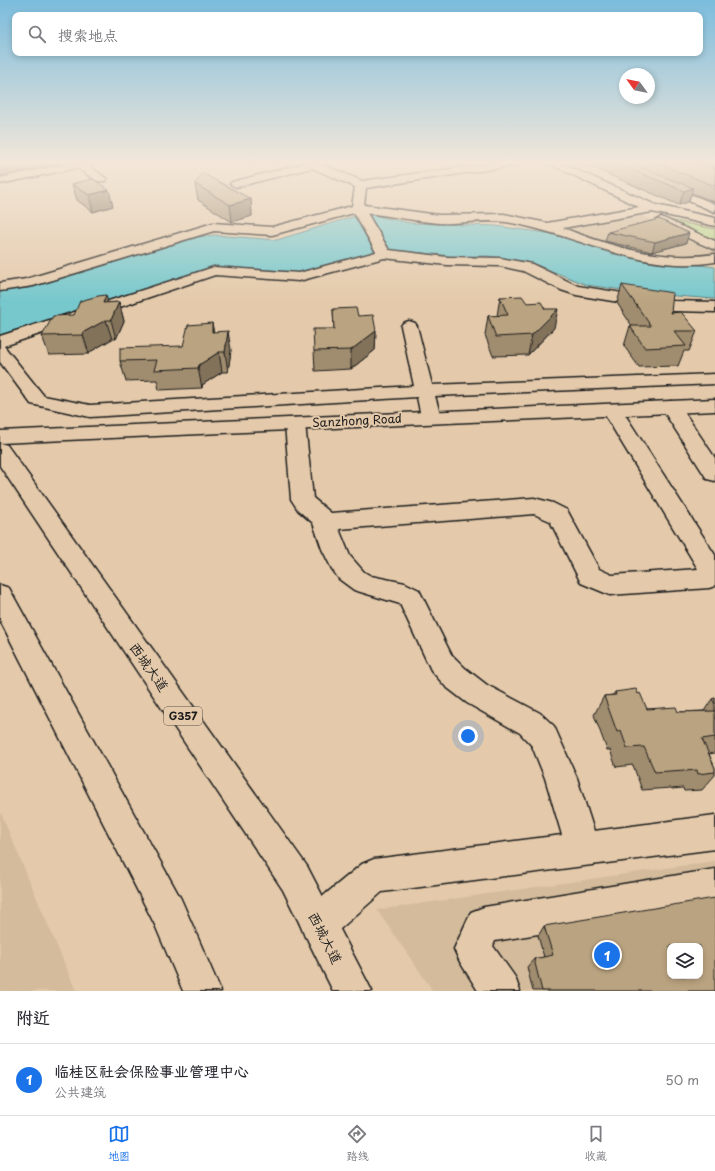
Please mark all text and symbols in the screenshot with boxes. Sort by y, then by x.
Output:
search box [12,12,703,56]
icon: search [26,23,48,45]
text: 搜索地点 [58,23,118,46]
north arrow [619,68,655,104]
street label: Sanzhong Road [312,409,402,431]
street label: 西城大道 [125,638,174,696]
road number: G357 [164,707,202,725]
your location [458,726,478,746]
street label: 西城大道 [303,908,348,967]
pin: 1 [594,940,620,970]
map controls [667,943,703,979]
button: layers [667,943,703,979]
text: 附近 [16,1004,50,1030]
text: 临桂区社会保险事业管理中心 [54,1059,249,1082]
text: 1 [26,1070,32,1089]
text: 50 m [665,1070,699,1089]
text: 公共建筑 [54,1082,106,1101]
tab: 地图 [108,1123,130,1164]
tab: 路线 [346,1123,368,1164]
tab: 收藏 [585,1123,607,1164]

